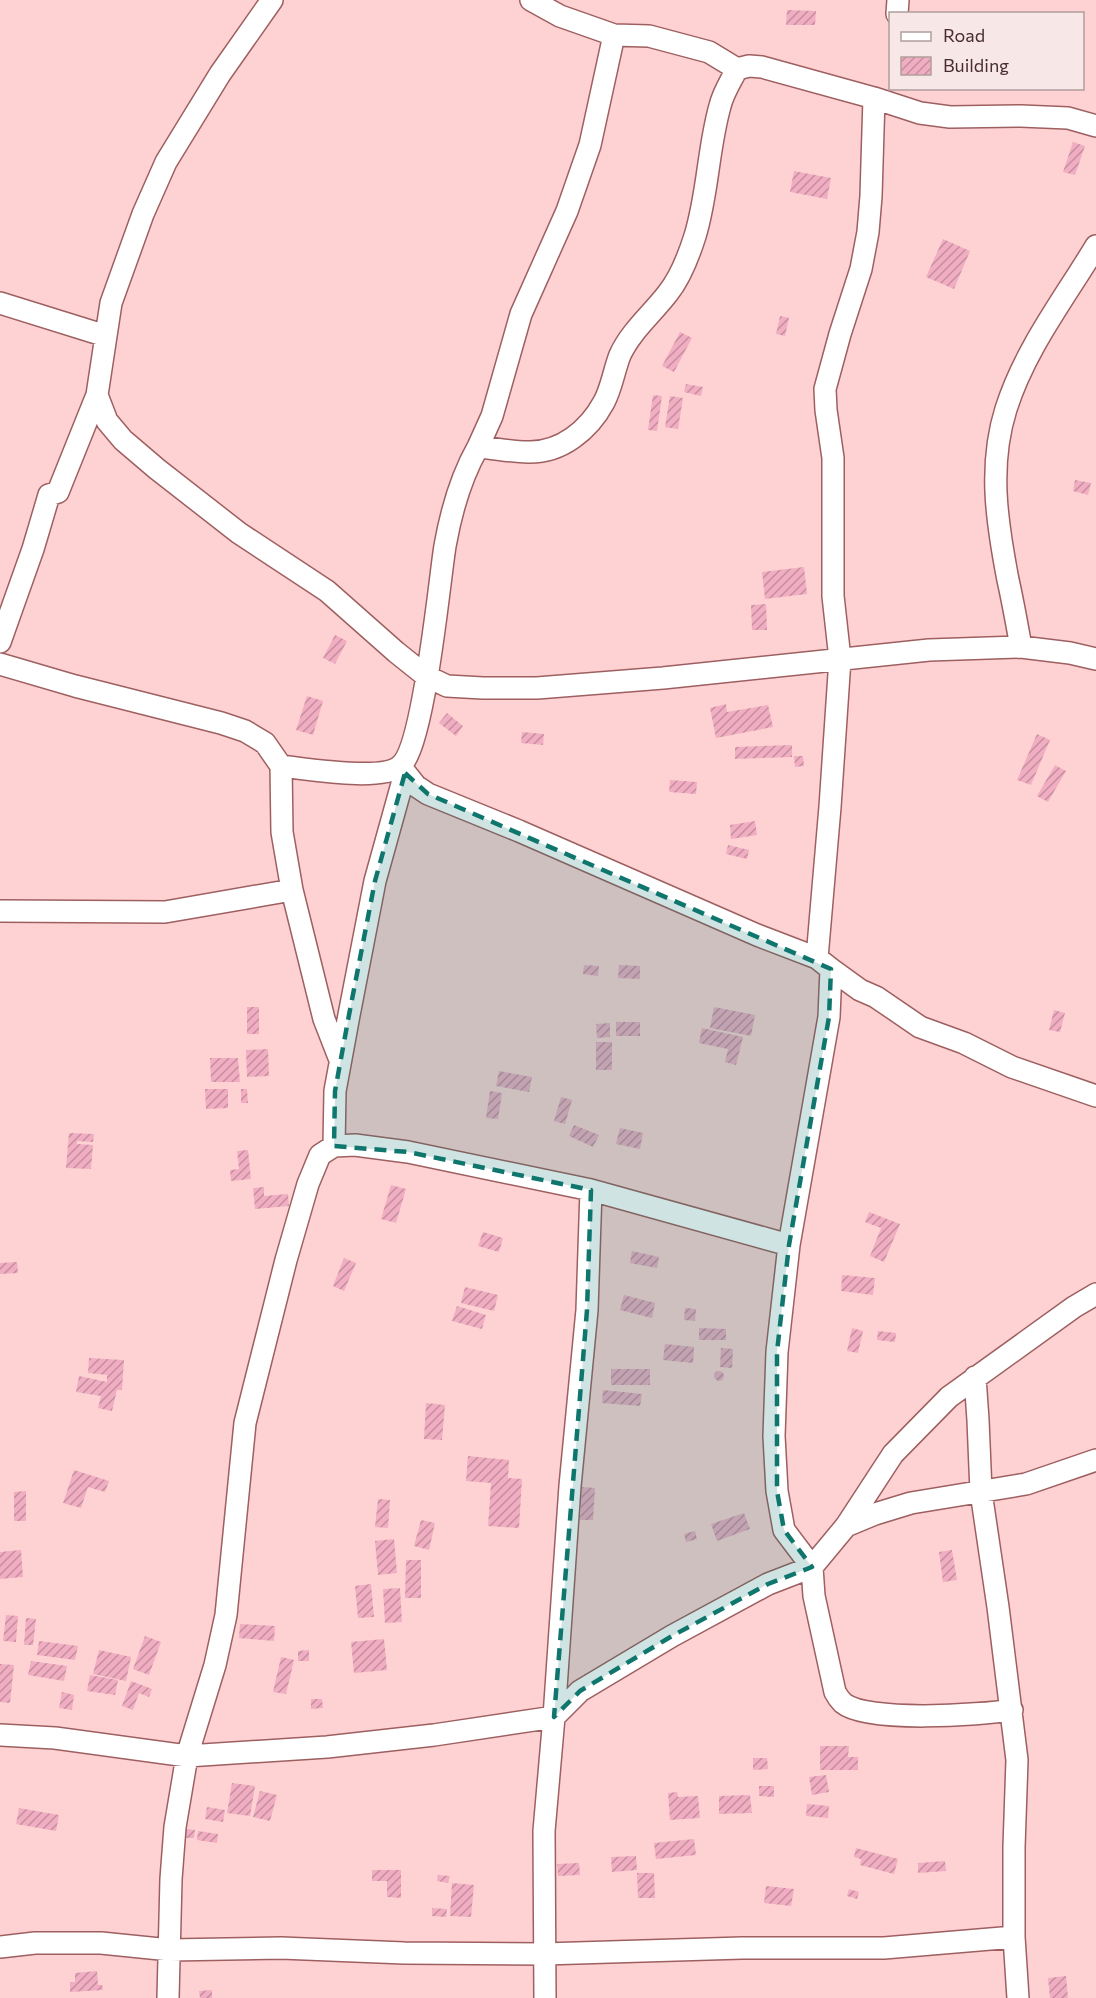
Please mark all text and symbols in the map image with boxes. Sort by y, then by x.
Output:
legend [889,12,1084,90]
text: Road [943,24,985,46]
text: Building [943,54,1009,76]

